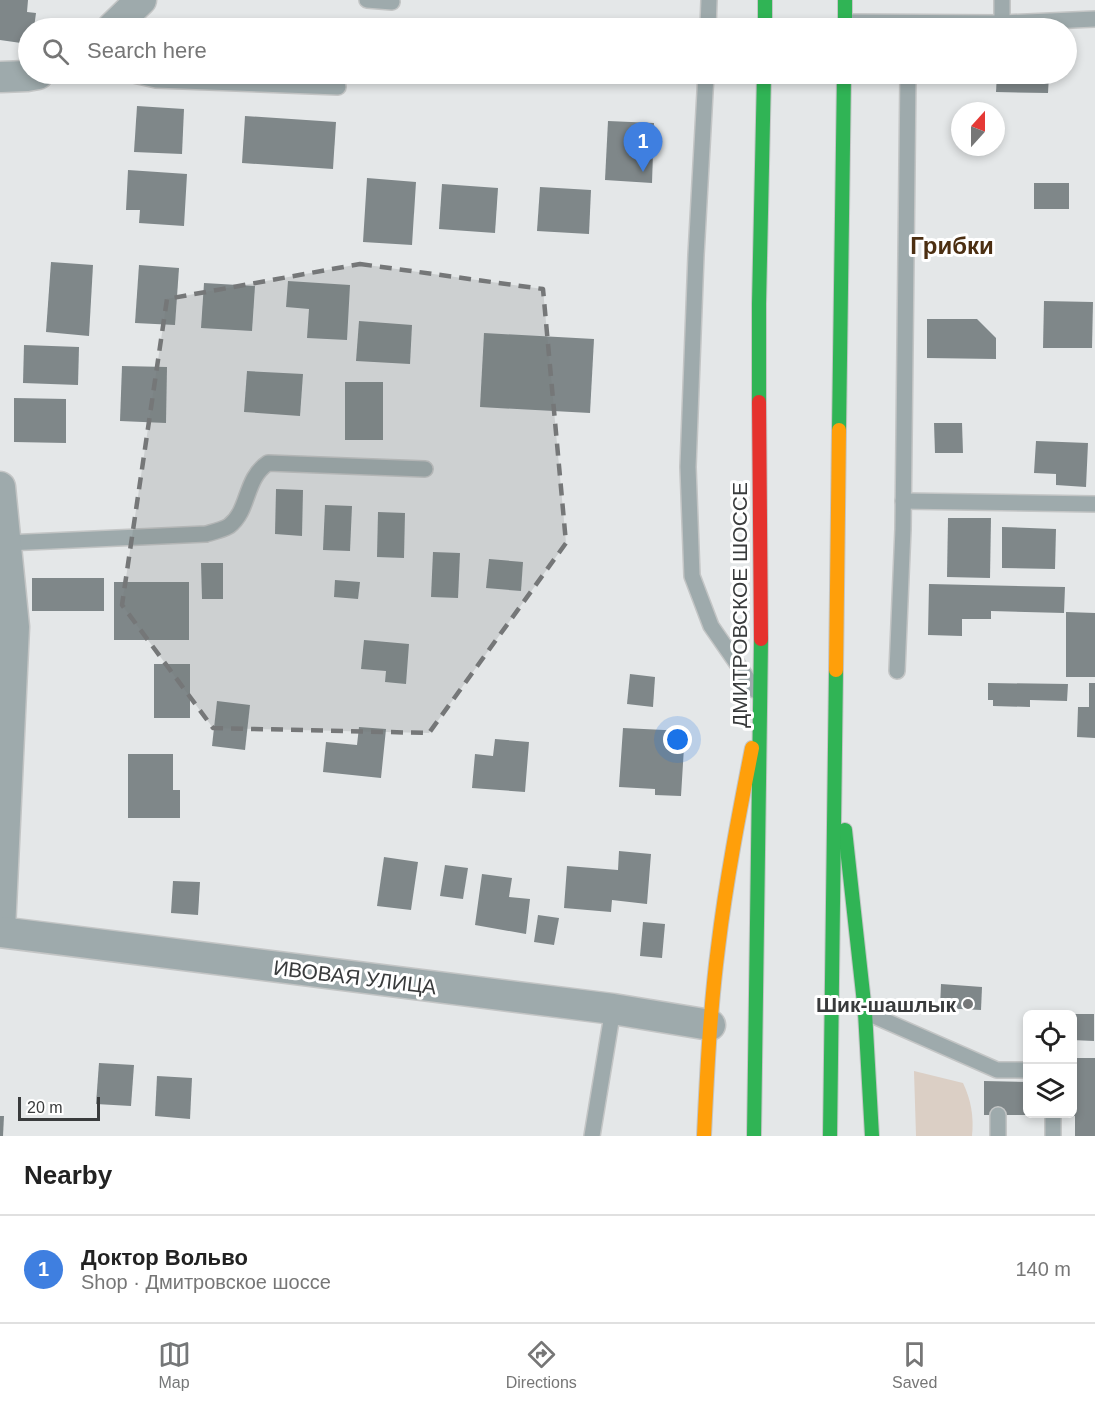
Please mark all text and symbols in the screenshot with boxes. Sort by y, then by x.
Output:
search box [18,18,1077,84]
icon: search [39,35,72,68]
text: Search here [87,38,207,63]
north arrow [951,102,1005,156]
pin: 1 [624,122,662,172]
district label: Грибки [910,232,994,259]
street label: ДМИТРОВСКОЕ ШОССЕ [728,482,751,728]
your location [663,725,692,754]
street label: ИВОВАЯ УЛИЦА [272,956,438,998]
place label: Шик-шашлык [816,993,956,1016]
marker: Шик-шашлык [961,997,975,1011]
map controls [1023,1010,1077,1118]
button: locate [1023,1010,1077,1064]
button: layers [1023,1064,1077,1118]
scale bar [18,1094,100,1122]
text: 20 m [27,1099,63,1116]
text: Nearby [24,1160,112,1190]
text: Доктор Вольво [81,1245,248,1270]
text: 1 [38,1258,49,1280]
text: 140 m [1015,1258,1071,1280]
text: Shop · Дмитровское шоссе [81,1271,331,1293]
tab: Map [158,1338,191,1392]
tab: Directions [506,1338,577,1392]
tab: Saved [892,1338,937,1392]

